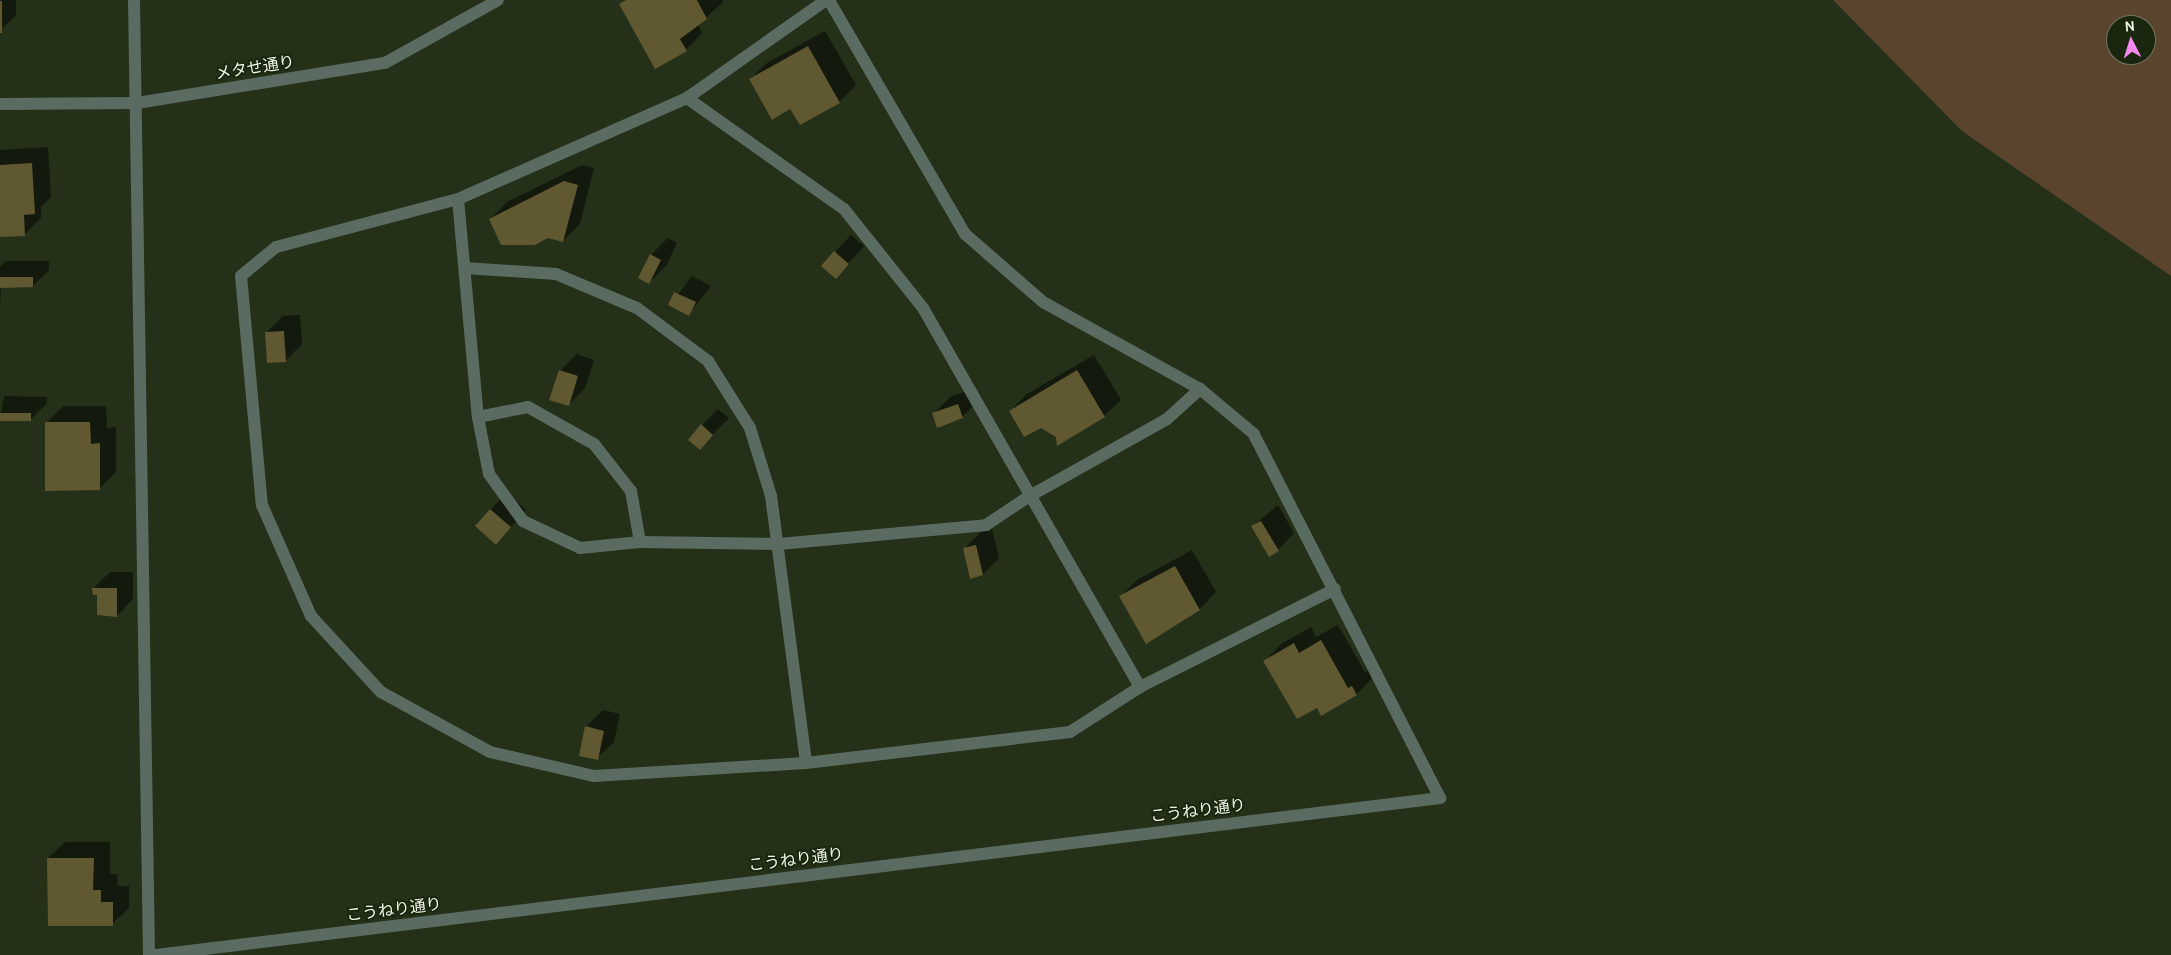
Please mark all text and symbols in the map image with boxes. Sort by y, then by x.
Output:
north arrow [2106,15,2156,65]
text: N [2124,17,2135,35]
street label: メタせ通り [214,52,296,84]
street label: こうねり通り [1149,796,1247,826]
street label: こうねり通り [747,845,845,875]
street label: こうねり通り [345,895,443,925]

